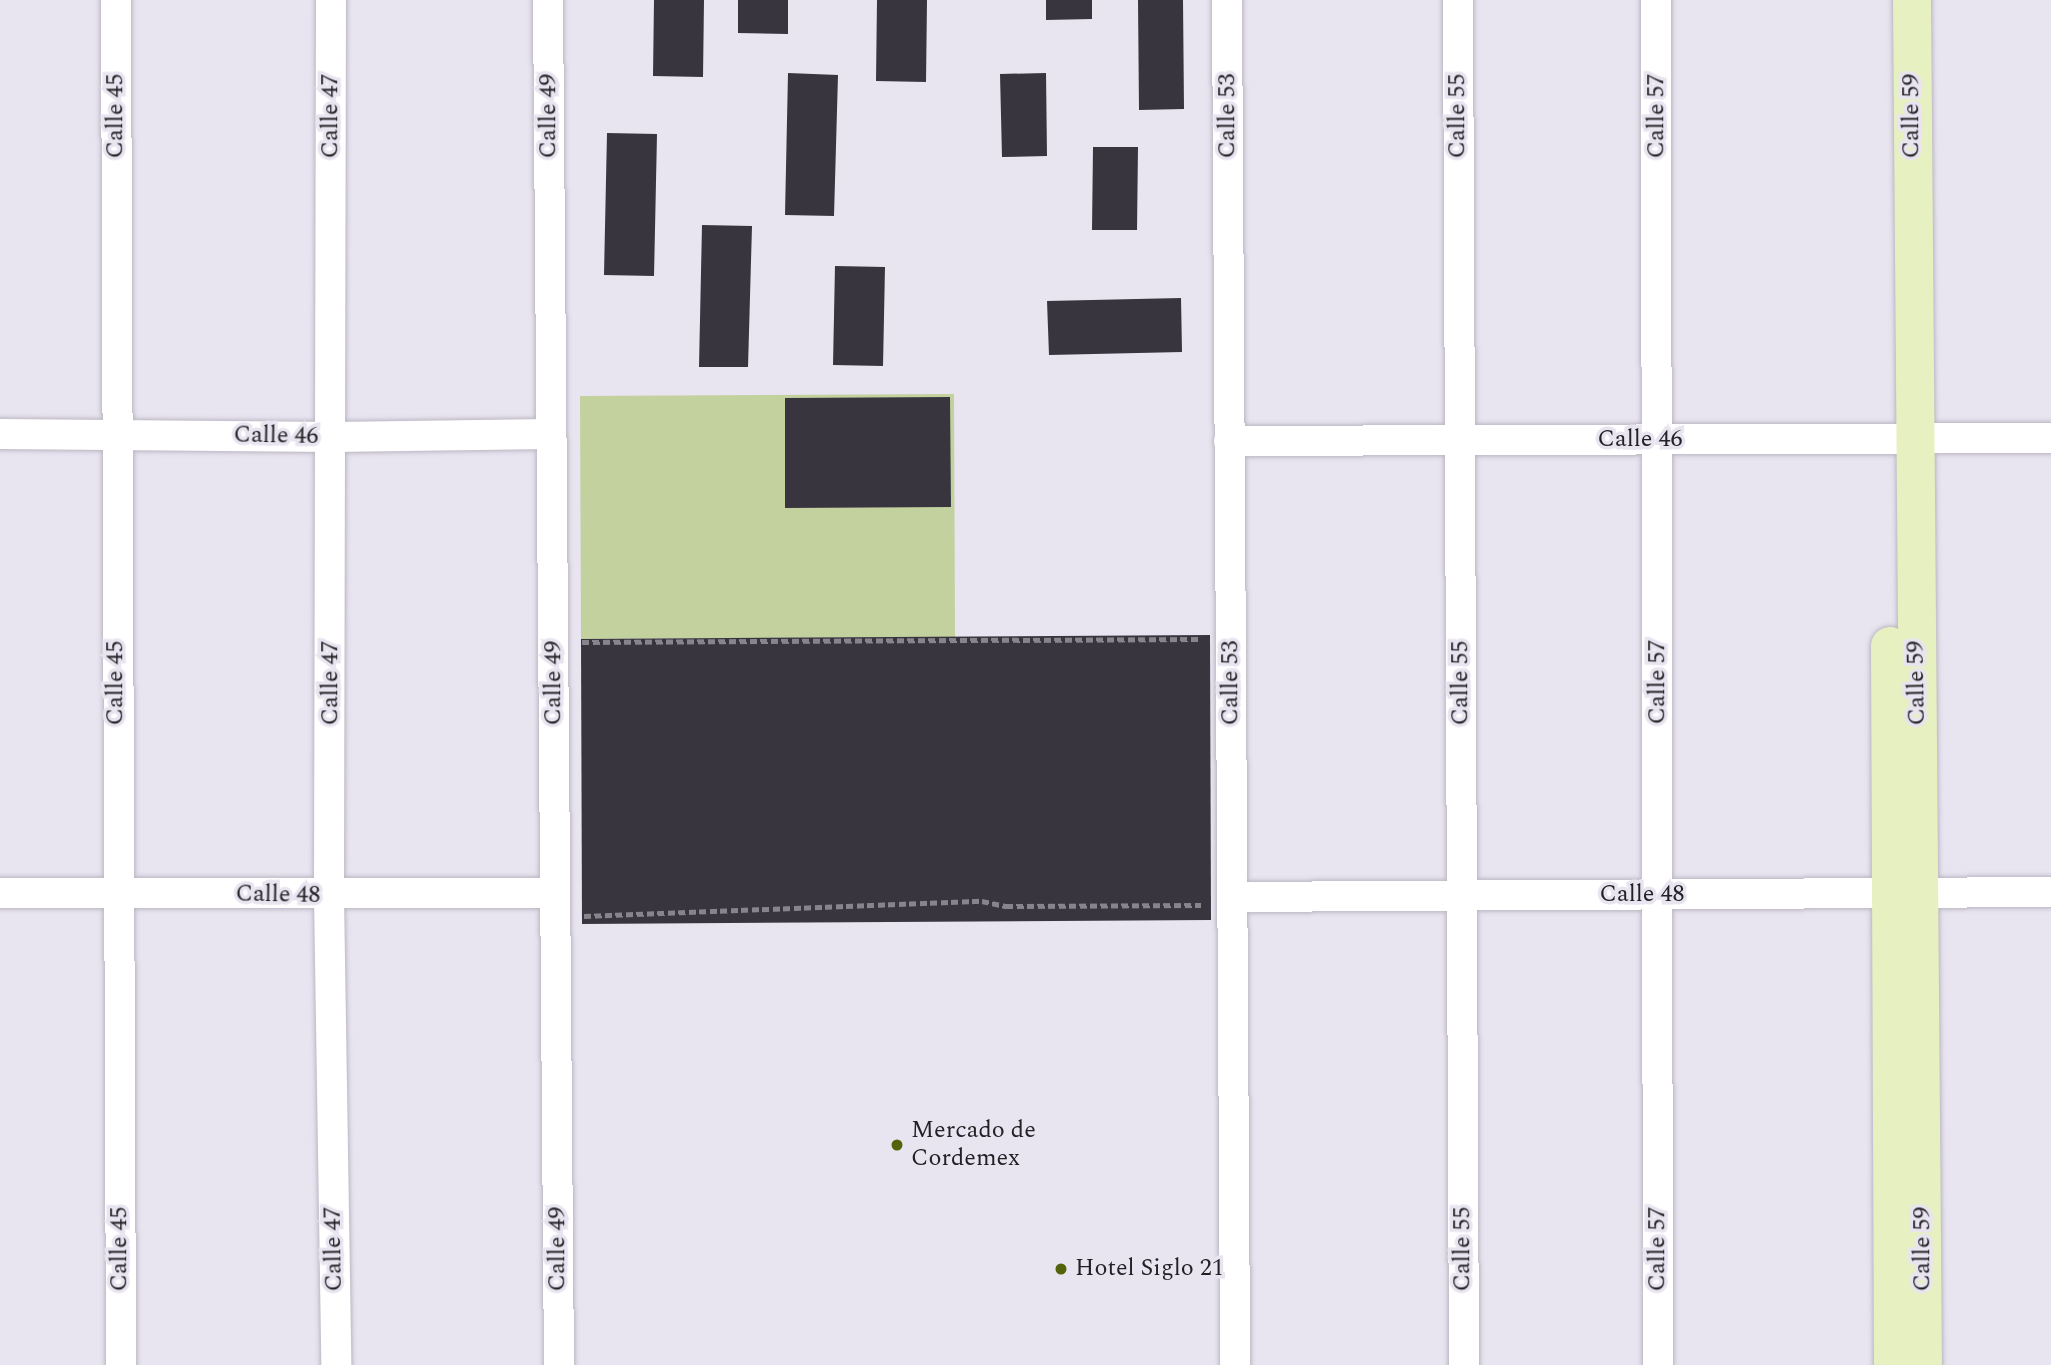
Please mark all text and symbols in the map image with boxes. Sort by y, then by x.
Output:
street label: Calle 45 [102,74,130,158]
street label: Calle 47 [317,74,345,158]
street label: Calle 49 [535,74,563,158]
street label: Calle 53 [1214,74,1242,158]
street label: Calle 55 [1444,74,1472,158]
street label: Calle 57 [1643,74,1671,158]
street label: Calle 59 [1898,74,1926,158]
street label: Calle 46 [233,421,319,451]
street label: Calle 46 [1598,426,1682,454]
street label: Calle 57 [1644,640,1672,724]
street label: Calle 59 [1902,640,1932,726]
street label: Calle 45 [102,641,130,725]
street label: Calle 47 [317,641,345,725]
street label: Calle 49 [540,641,568,725]
street label: Calle 53 [1217,641,1245,725]
street label: Calle 55 [1447,641,1475,725]
street label: Calle 48 [235,880,321,910]
street label: Calle 48 [1600,881,1684,909]
place label: Mercado de Cordemex [911,1117,1036,1173]
marker: Mercado de Cordemex [889,1137,905,1153]
street label: Calle 47 [319,1206,349,1292]
street label: Calle 45 [106,1207,134,1291]
street label: Calle 49 [544,1207,572,1291]
street label: Calle 55 [1449,1207,1477,1291]
street label: Calle 57 [1644,1207,1672,1291]
street label: Calle 59 [1909,1207,1937,1291]
place label: Hotel Siglo 21 [1075,1255,1224,1283]
marker: Hotel Siglo 21 [1053,1261,1069,1277]

